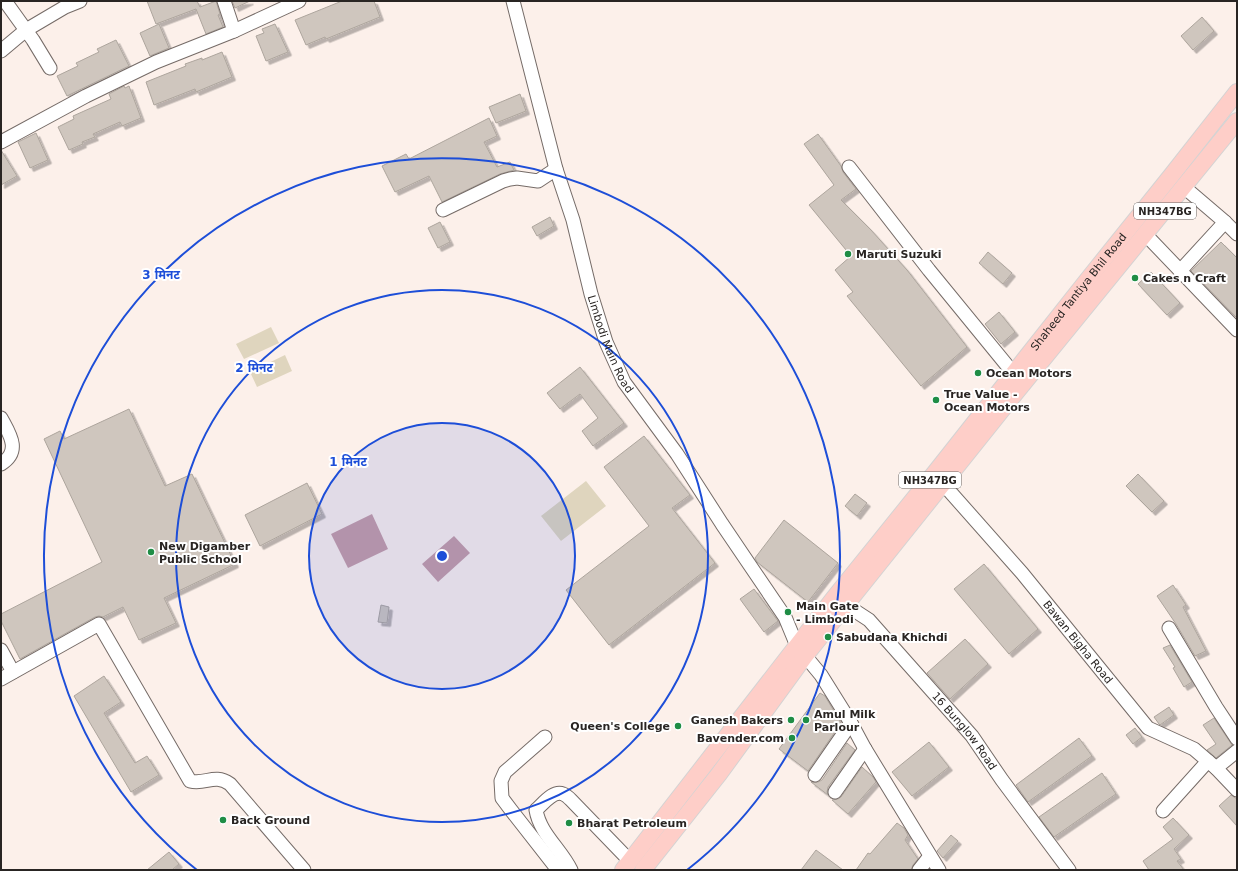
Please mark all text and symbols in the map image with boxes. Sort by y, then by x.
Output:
road number: NH347BG [1134,203,1196,219]
street label: Shaheed Tantiya Bhil Road [1028,231,1129,353]
place label: Maruti Suzuki [856,248,942,261]
marker: Maruti Suzuki [843,249,853,259]
text: 3 मिनट [142,267,180,282]
place label: Cakes n Craft [1143,272,1226,285]
marker: Cakes n Craft [1130,273,1140,283]
street label: Limbodi Main Road [585,294,636,396]
text: 2 मिनट [235,360,273,375]
place label: Ocean Motors [986,367,1072,380]
marker: Ocean Motors [973,368,983,378]
place label: True Value - Ocean Motors [944,388,1030,414]
marker: True Value - Ocean Motors [931,395,941,405]
text: 1 मिनट [329,454,367,469]
road number: NH347BG [899,472,961,488]
place label: New Digamber Public School [159,540,251,566]
marker: New Digamber Public School [146,547,156,557]
centre of rings [435,549,449,563]
street label: Bawan Bigha Road [1040,598,1115,686]
place label: Main Gate - Limbodi [796,600,859,626]
marker: Main Gate - Limbodi [783,607,793,617]
place label: Sabudana Khichdi [836,631,948,644]
marker: Sabudana Khichdi [823,632,833,642]
street label: 16 Bunglow Road [929,690,999,772]
place label: Amul Milk Parlour [814,708,876,734]
place label: Ganesh Bakers [691,714,783,727]
marker: Ganesh Bakers [786,715,796,725]
marker: Amul Milk Parlour [801,715,811,725]
place label: Queen's College [570,720,670,733]
marker: Queen's College [673,721,683,731]
place label: Bavender.com [697,732,784,745]
marker: Bavender.com [787,733,797,743]
place label: Back Ground [231,814,310,827]
marker: Back Ground [218,815,228,825]
place label: Bharat Petroleum [577,817,687,830]
marker: Bharat Petroleum [564,818,574,828]

